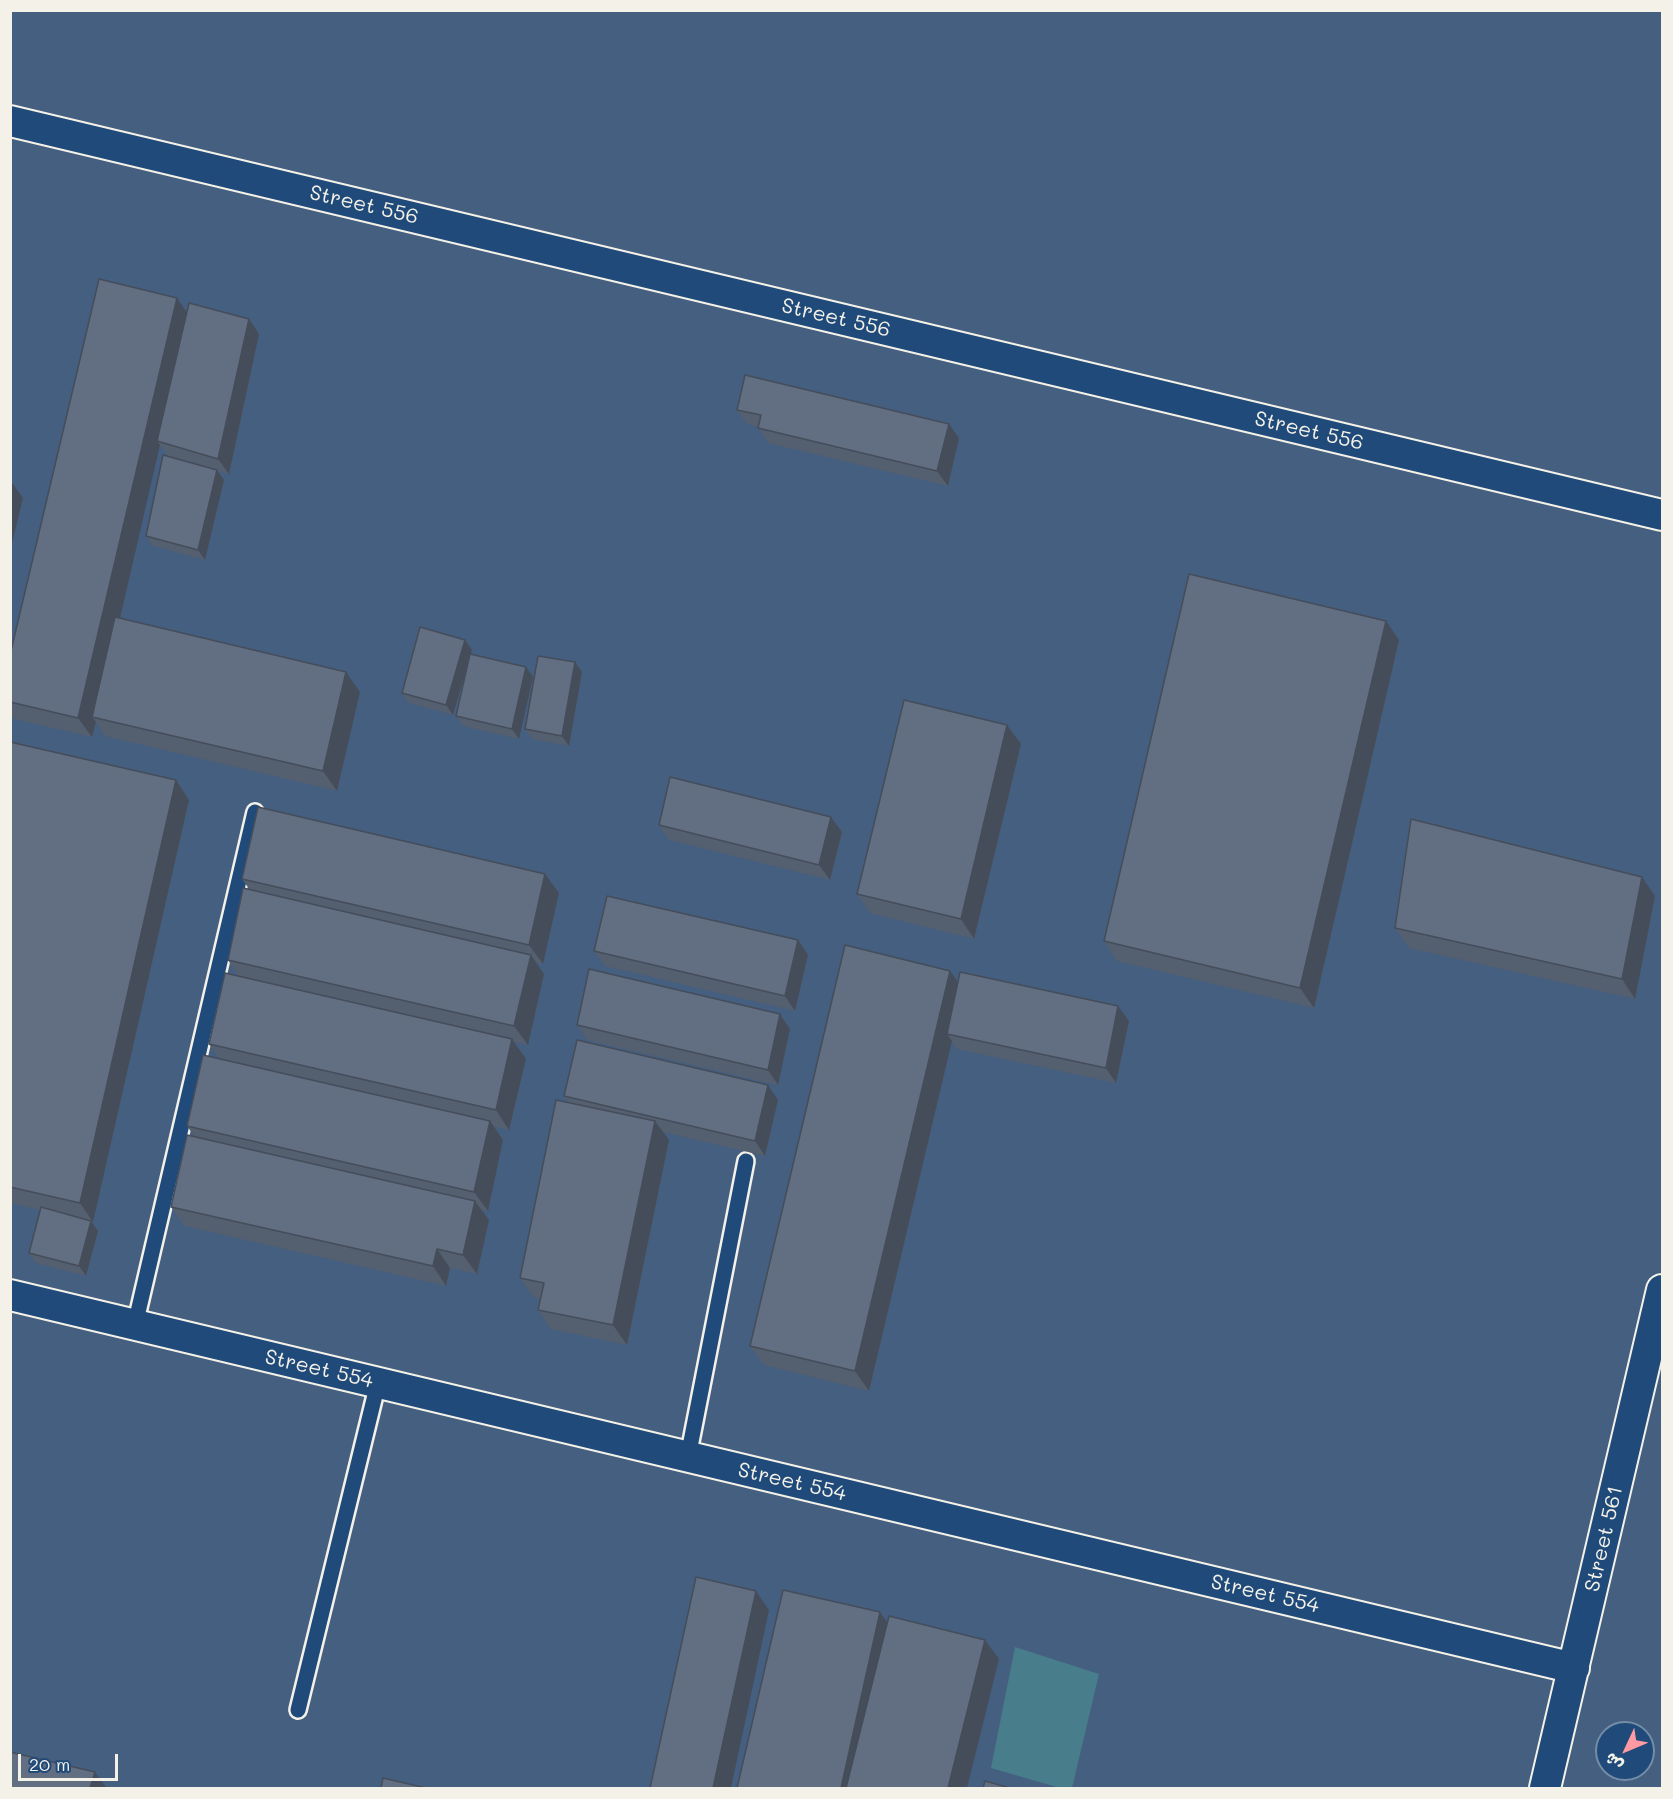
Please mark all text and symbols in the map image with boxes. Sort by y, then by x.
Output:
street label: Street 556 [307,180,421,230]
street label: Street 556 [779,293,893,343]
street label: Street 556 [1252,406,1366,456]
street label: Street 554 [262,1344,376,1394]
street label: Street 554 [735,1457,849,1507]
street label: Street 561 [1580,1484,1628,1594]
street label: Street 554 [1208,1569,1322,1619]
north arrow [1595,1721,1655,1781]
scale bar [21,1742,122,1780]
text: ش [1599,1749,1627,1776]
text: 20 m [29,1752,70,1776]

